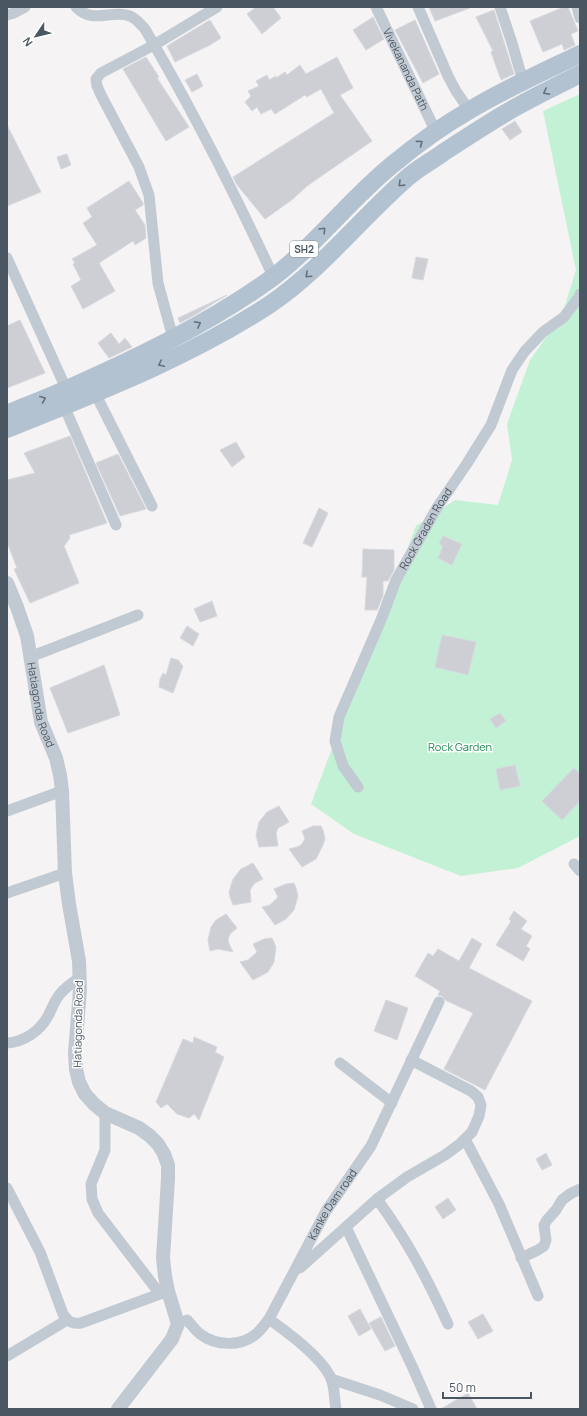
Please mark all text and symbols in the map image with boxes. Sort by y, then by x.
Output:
north arrow [16,16,56,56]
street label: Vivekananda Path [380,25,433,113]
text: N [19,34,36,50]
one-way arrow [542,87,550,95]
one-way arrow [416,141,423,148]
one-way arrow [398,179,406,187]
one-way arrow [319,227,326,235]
road number: SH2 [290,241,318,257]
one-way arrow [305,270,313,278]
one-way arrow [194,321,201,329]
one-way arrow [158,359,166,367]
one-way arrow [40,396,47,404]
street label: Rock Graden Road [395,485,455,572]
street label: Hatiagonda Road [24,661,59,749]
park label: Rock Garden [428,739,492,754]
street label: Hatiagonda Road [69,980,86,1068]
street label: Kanke Dam road [304,1166,360,1242]
scale bar [443,1374,531,1400]
text: 50 m [449,1379,476,1396]

